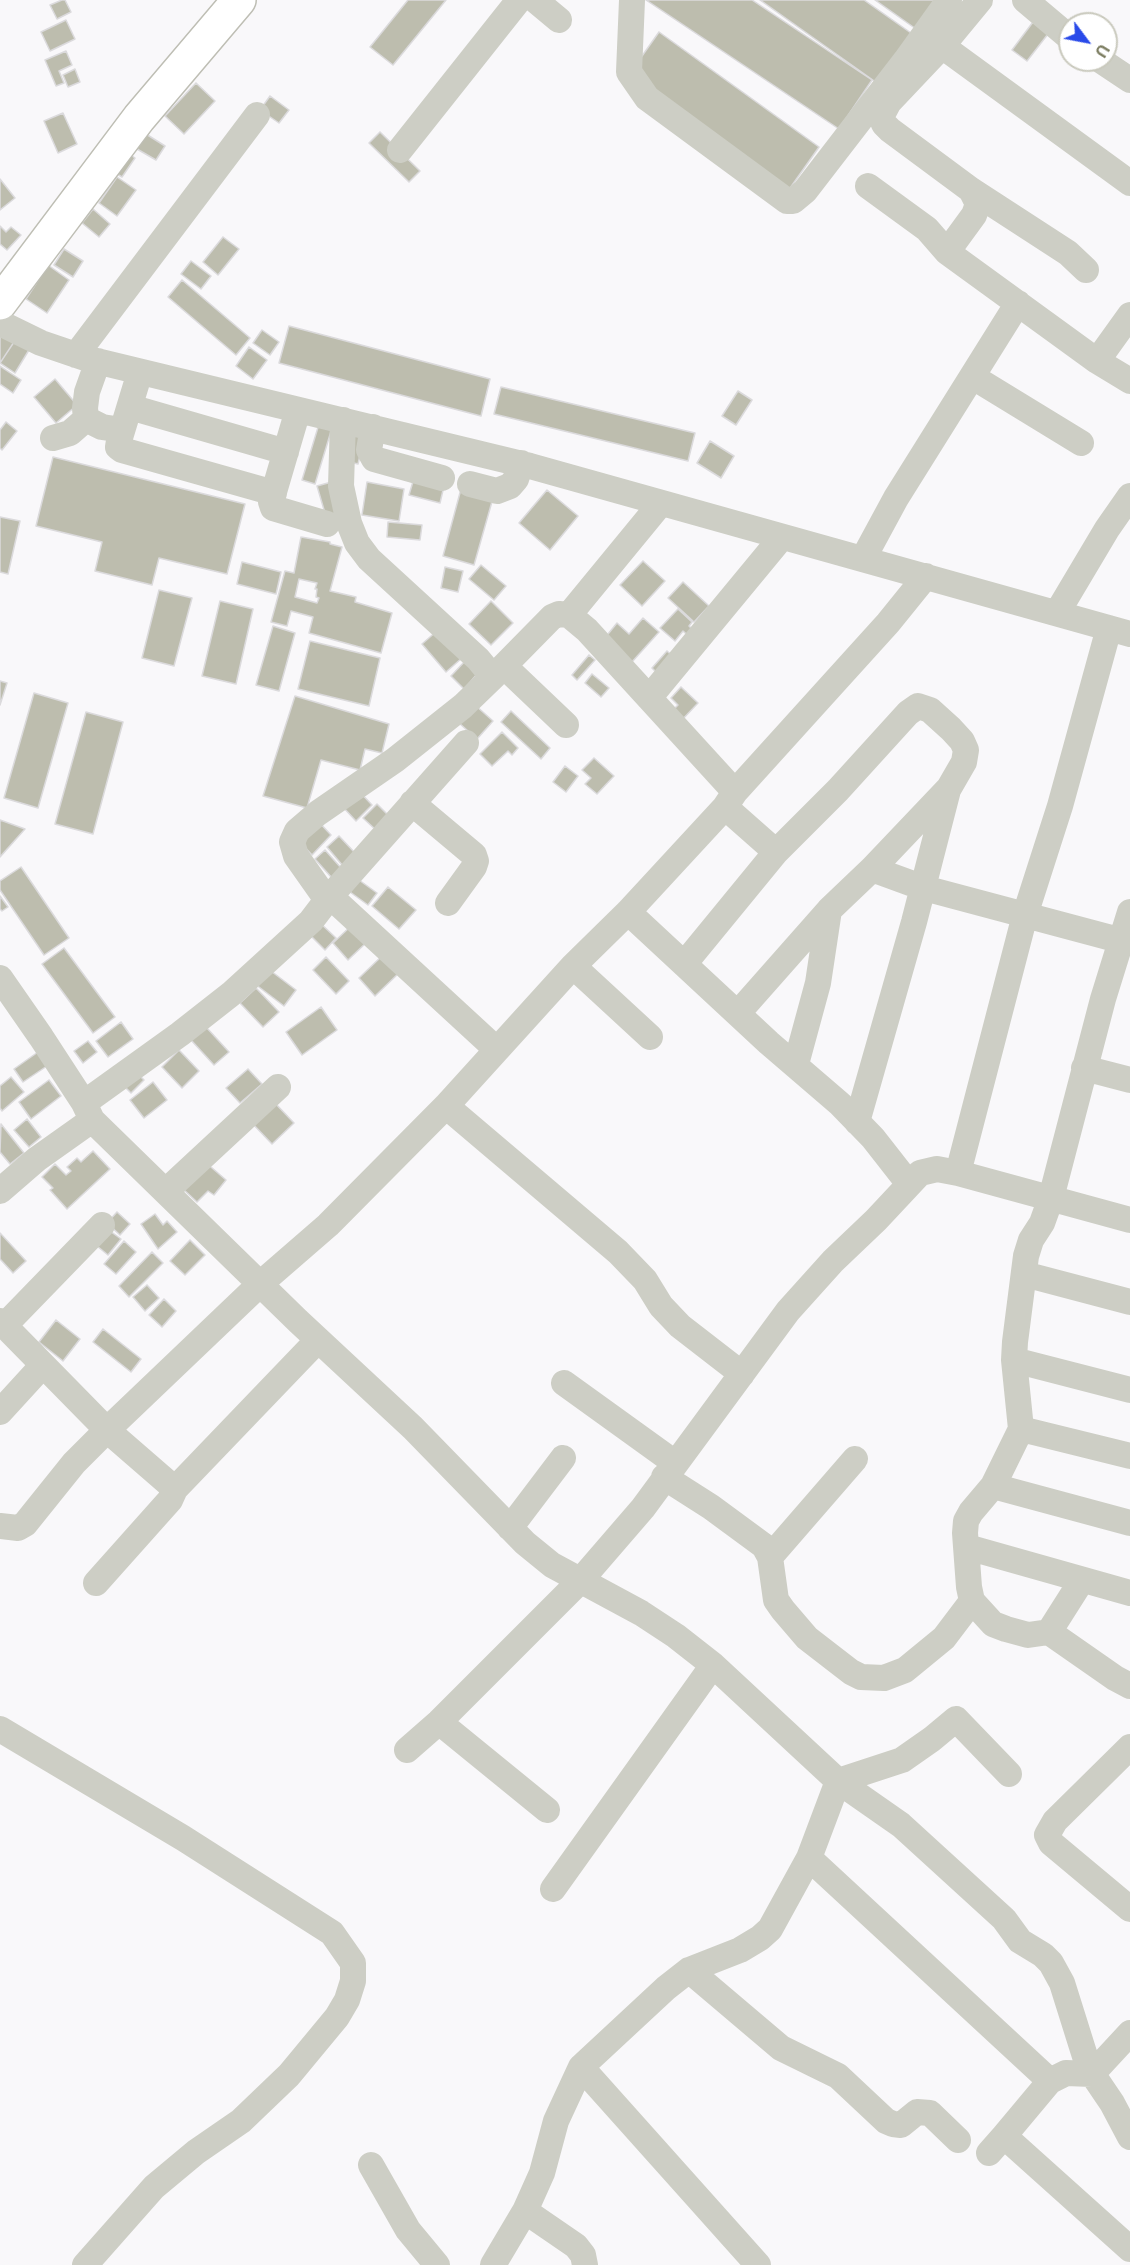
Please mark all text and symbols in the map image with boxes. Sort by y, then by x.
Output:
north arrow [1058,12,1118,72]
text: U [1092,41,1112,60]

